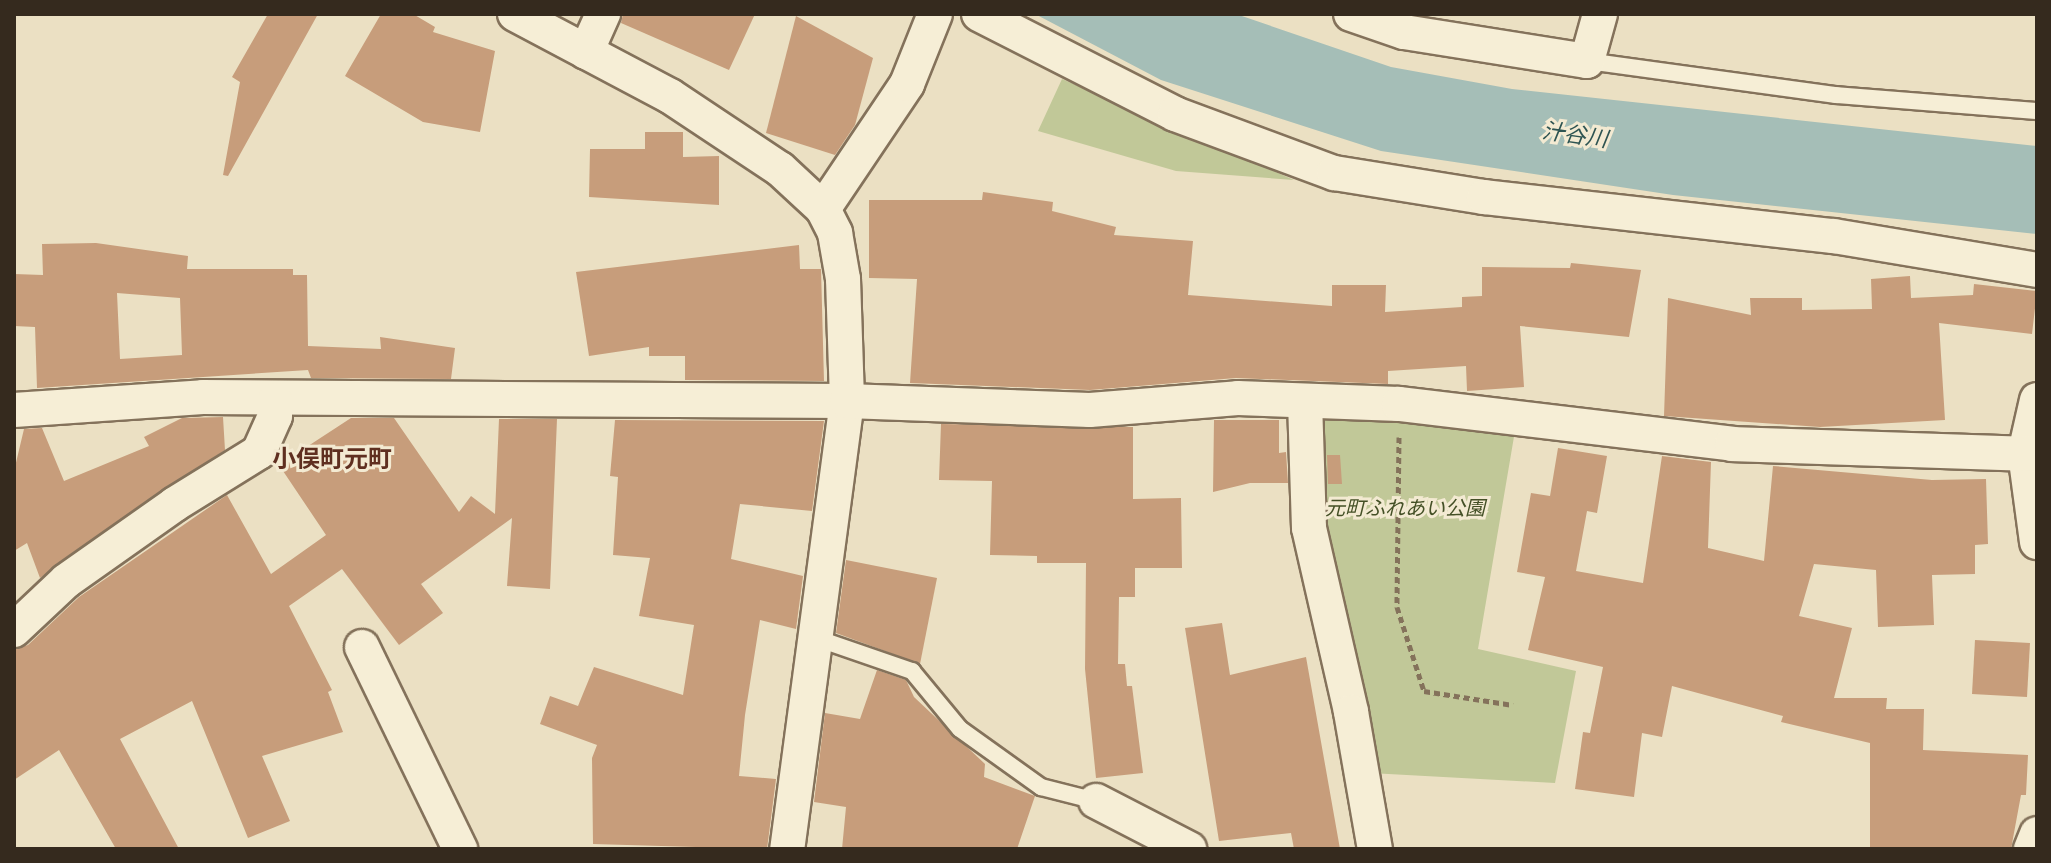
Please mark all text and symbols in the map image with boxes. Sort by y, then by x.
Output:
water label: 汁谷川 [1540,117,1610,153]
district label: 小俣町元町 [272,445,392,473]
park label: 元町ふれあい公園 [1325,496,1485,520]

